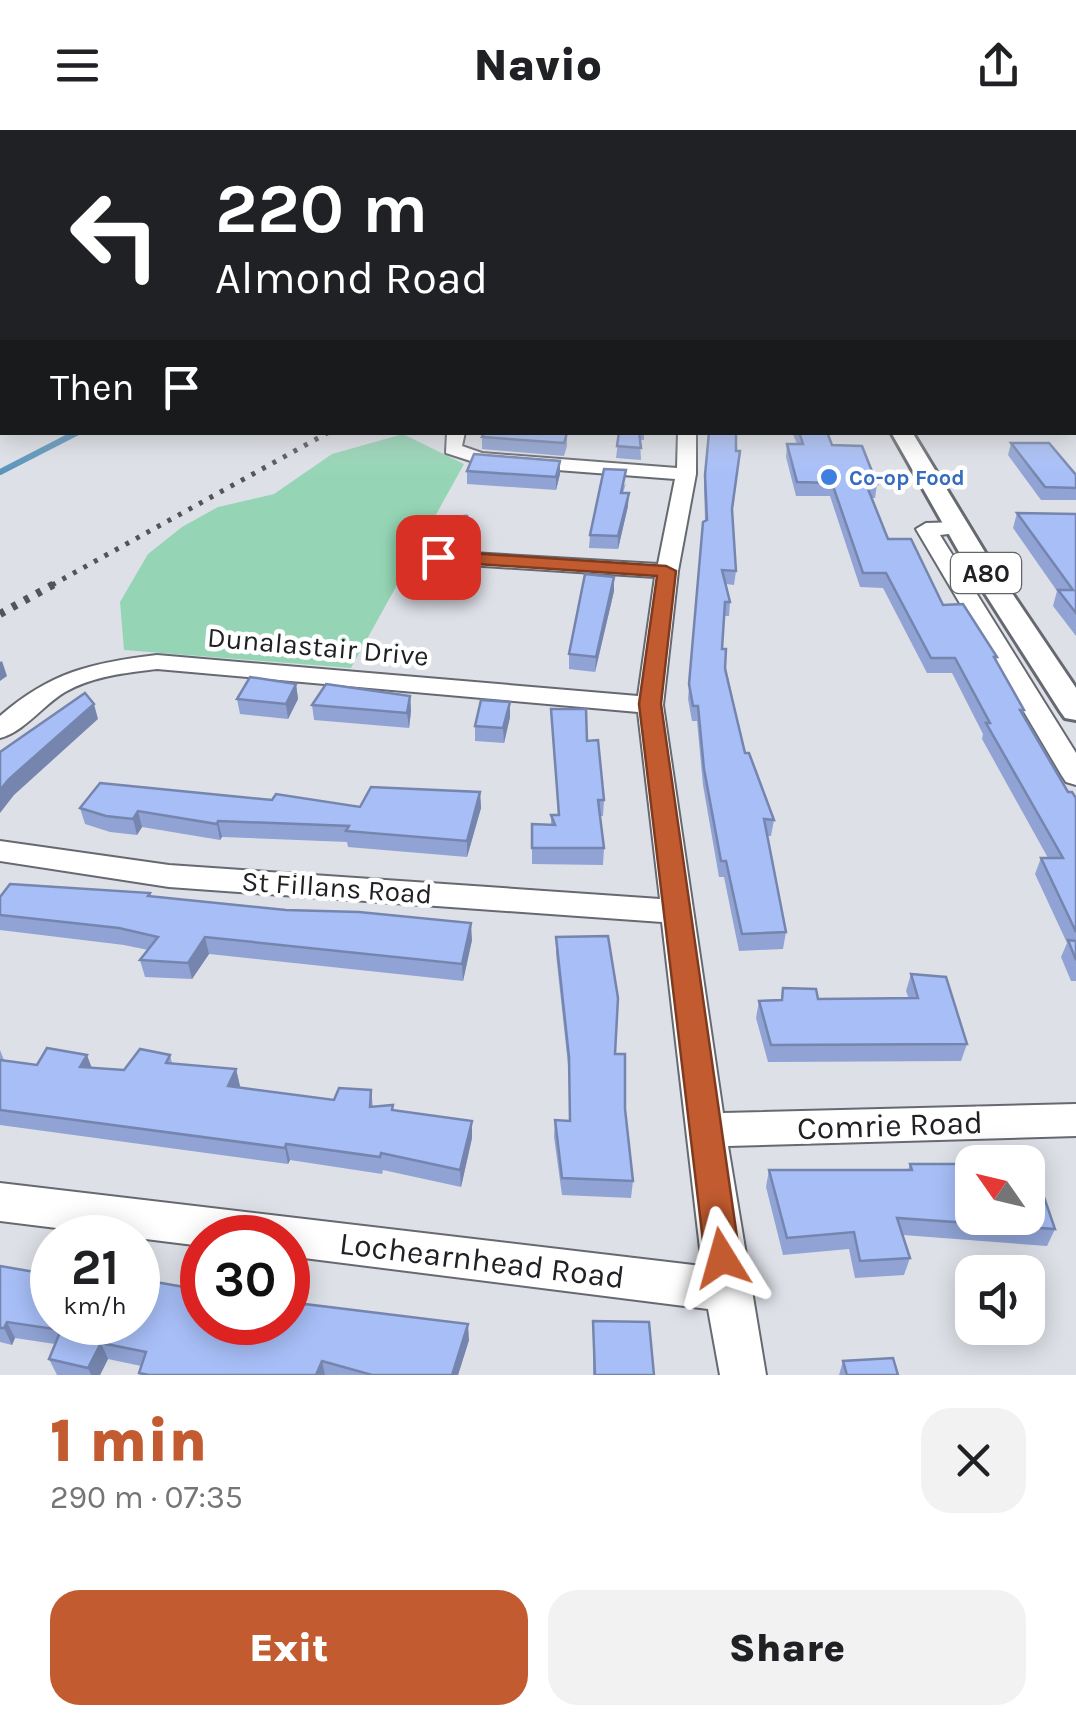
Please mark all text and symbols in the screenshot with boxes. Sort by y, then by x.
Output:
icon: menu [50,38,105,93]
icon: share [971,38,1026,93]
text: Navio [474,39,602,91]
text: 220 m [215,168,428,250]
icon: left [50,170,180,300]
text: Almond Road [215,252,488,304]
icon: arrive [154,360,209,415]
text: Then [50,365,134,410]
place label: Co-op Food [849,465,965,491]
marker: Co-op Food [818,466,840,488]
pin [396,515,481,600]
icon: arrive [411,530,466,585]
road number: A80 [951,553,1021,593]
street label: Dunalastair Drive [206,620,430,673]
street label: St Fillans Road [241,864,433,911]
street label: Comrie Road [797,1104,984,1147]
north arrow [955,1145,1045,1235]
map controls [955,1145,1045,1345]
position arrow [670,1206,774,1310]
speed limit sign: 30 [180,1215,310,1345]
street label: Lochearnhead Road [337,1225,627,1296]
text: 21 [71,1238,119,1297]
button: sound [955,1255,1045,1345]
text: km/h [63,1291,127,1320]
text: 1 min [50,1406,207,1476]
button: close [921,1408,1026,1513]
text: 290 m · 07:35 [50,1479,243,1516]
button: Exit [50,1590,528,1705]
button: Share [548,1590,1026,1705]

